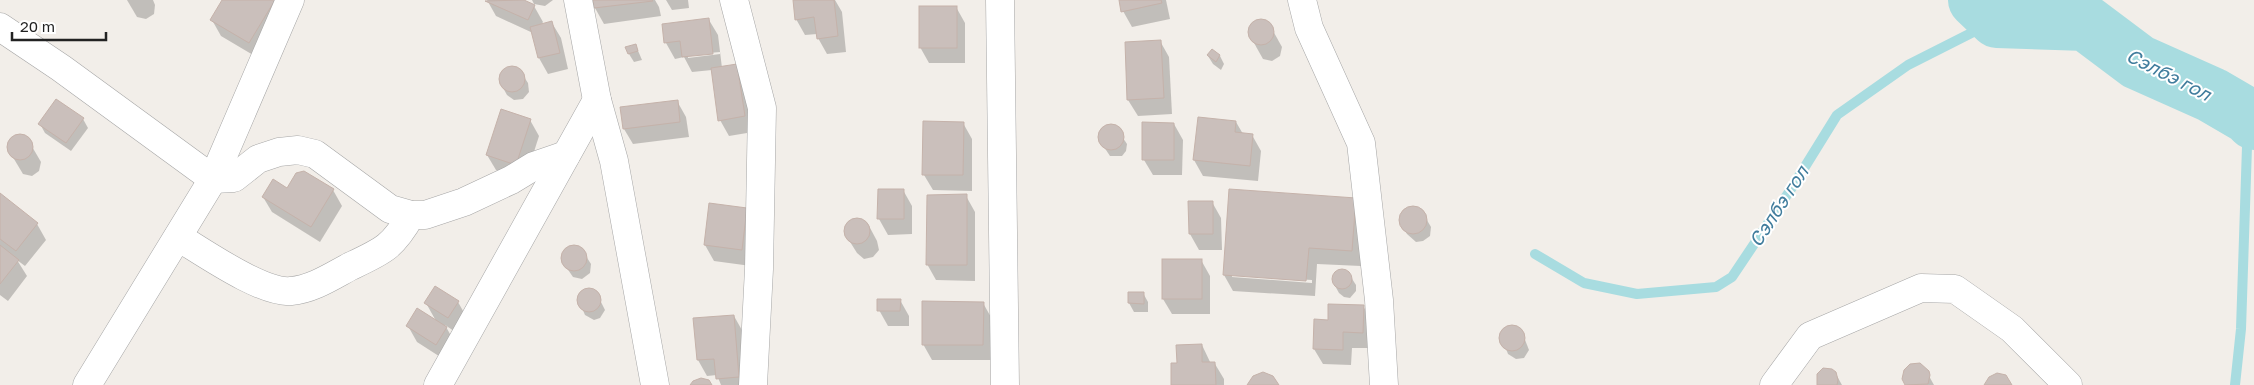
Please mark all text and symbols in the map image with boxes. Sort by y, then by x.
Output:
scale bar [12,10,106,42]
text: 20 m [20,17,55,35]
water label: Сэлбэ гол [2123,43,2217,106]
water label: Сэлбэ гол [1743,160,1814,251]

